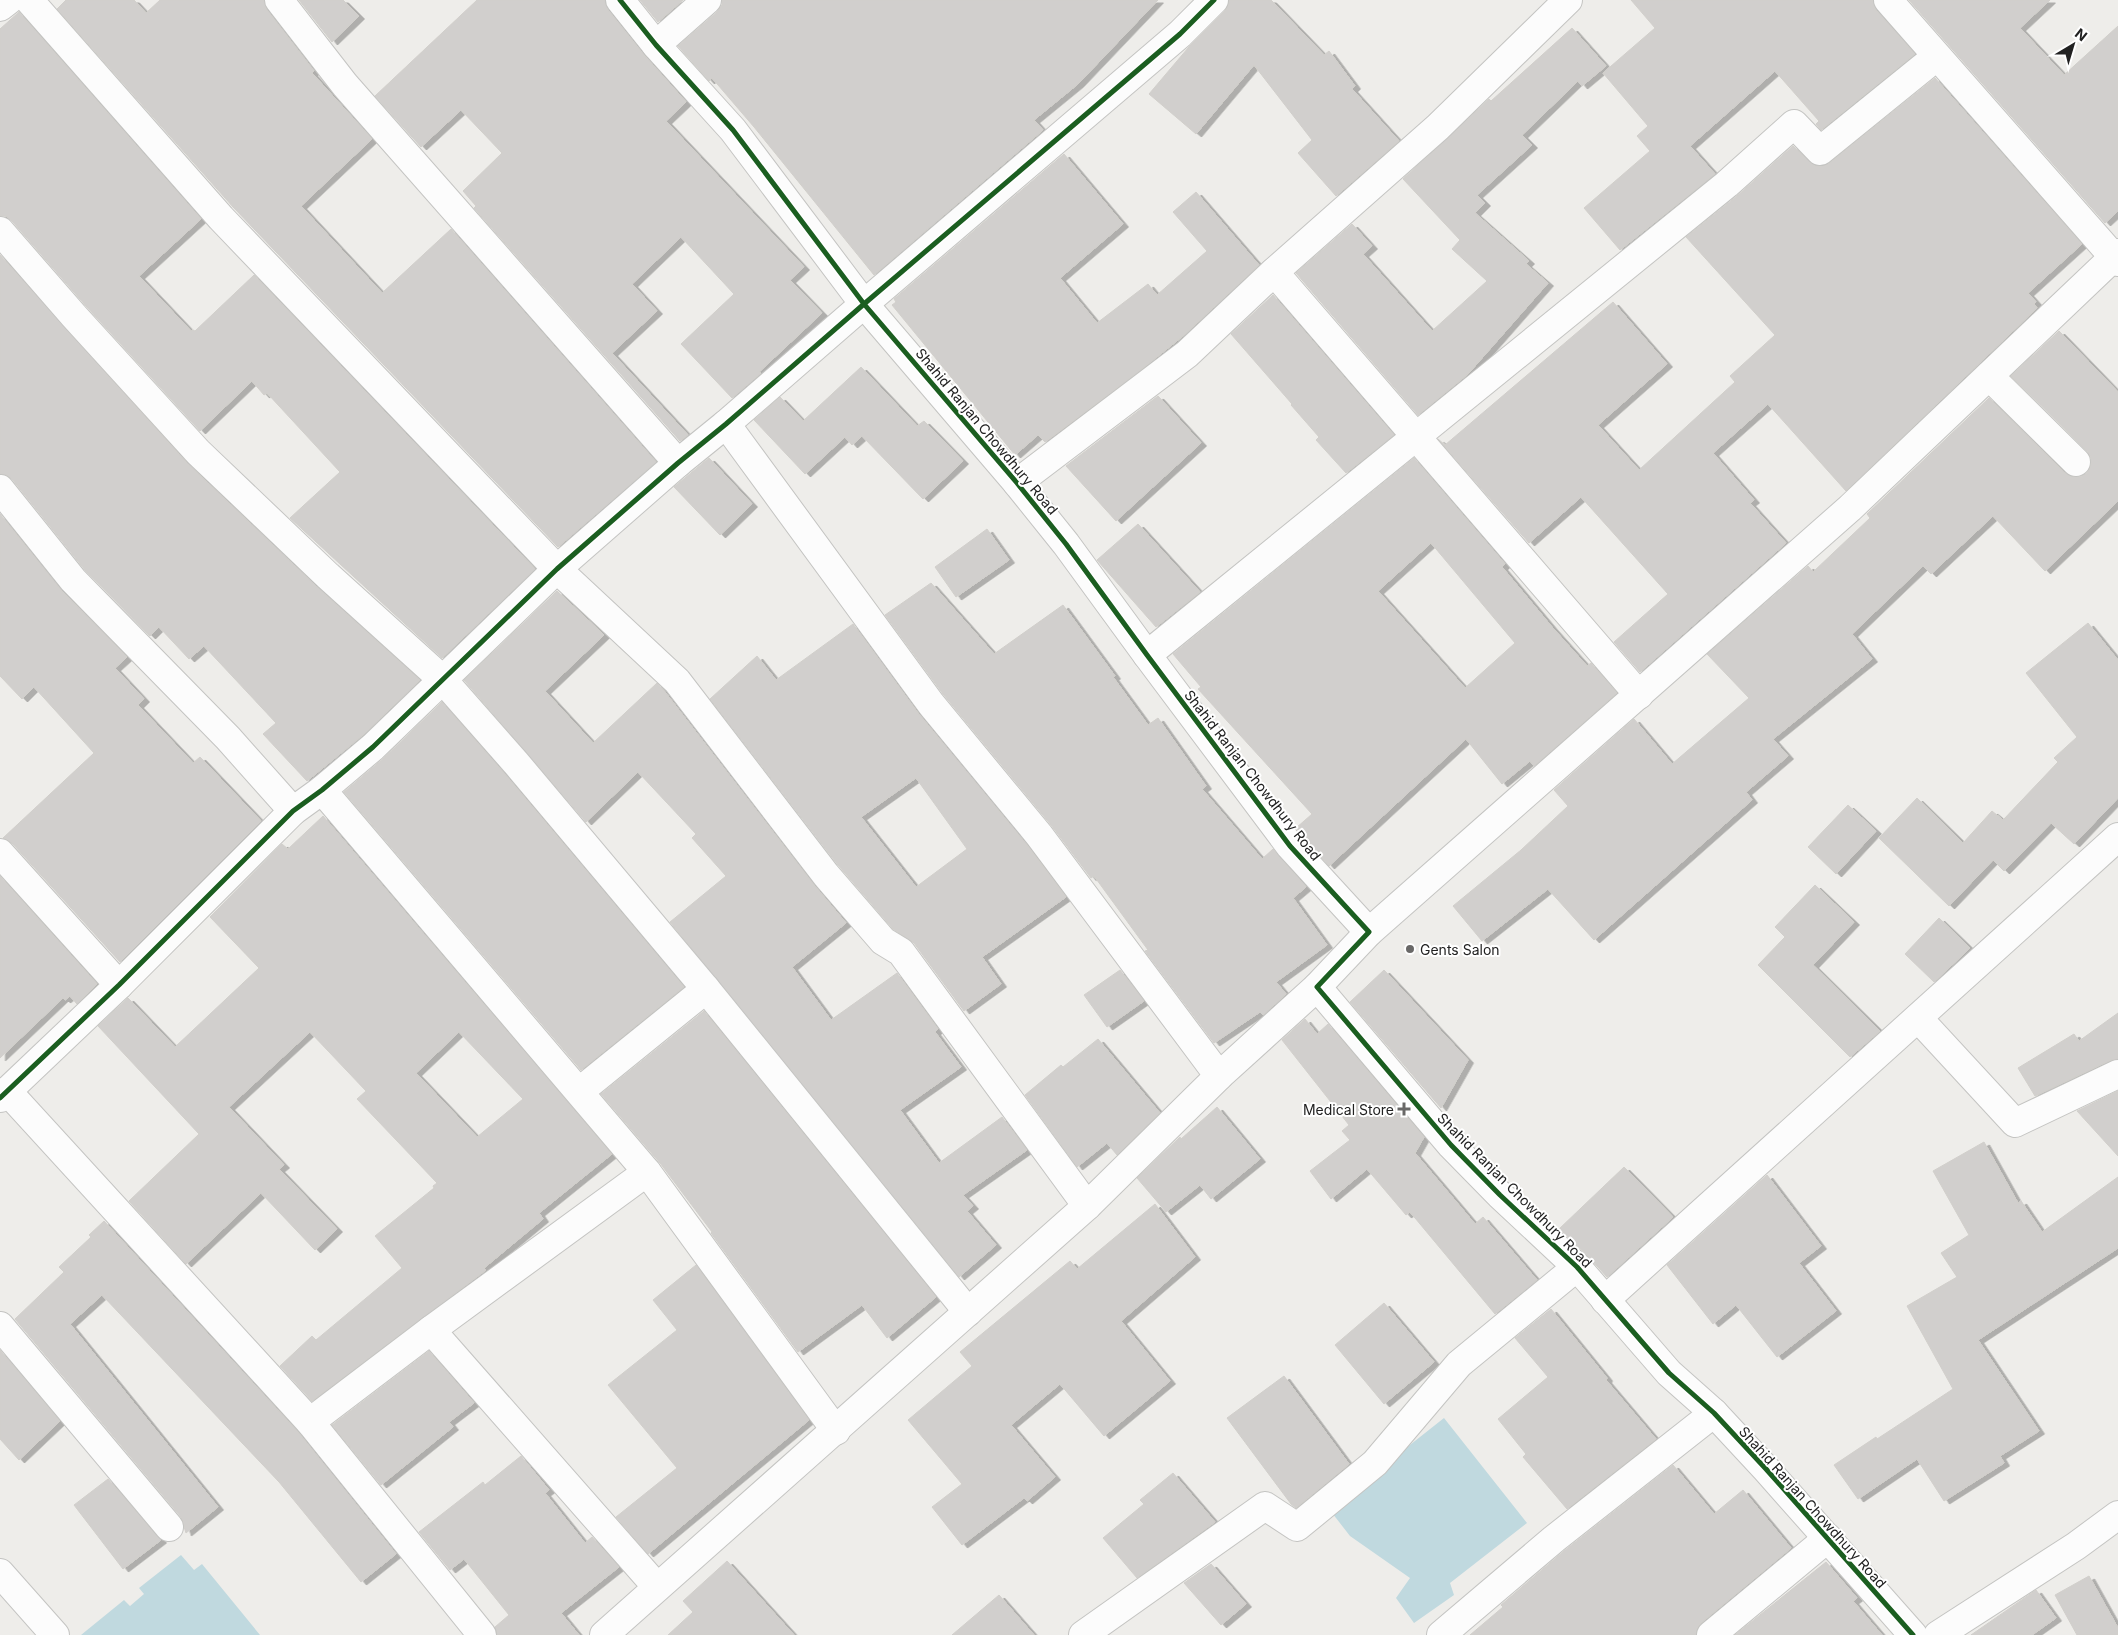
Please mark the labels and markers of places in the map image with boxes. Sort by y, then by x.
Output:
place label: Gents Salon [1420,941,1500,958]
marker: Gents Salon [1404,943,1416,955]
place label: Medical Store [1303,1101,1394,1118]
marker: Medical Store [1398,1103,1410,1115]

